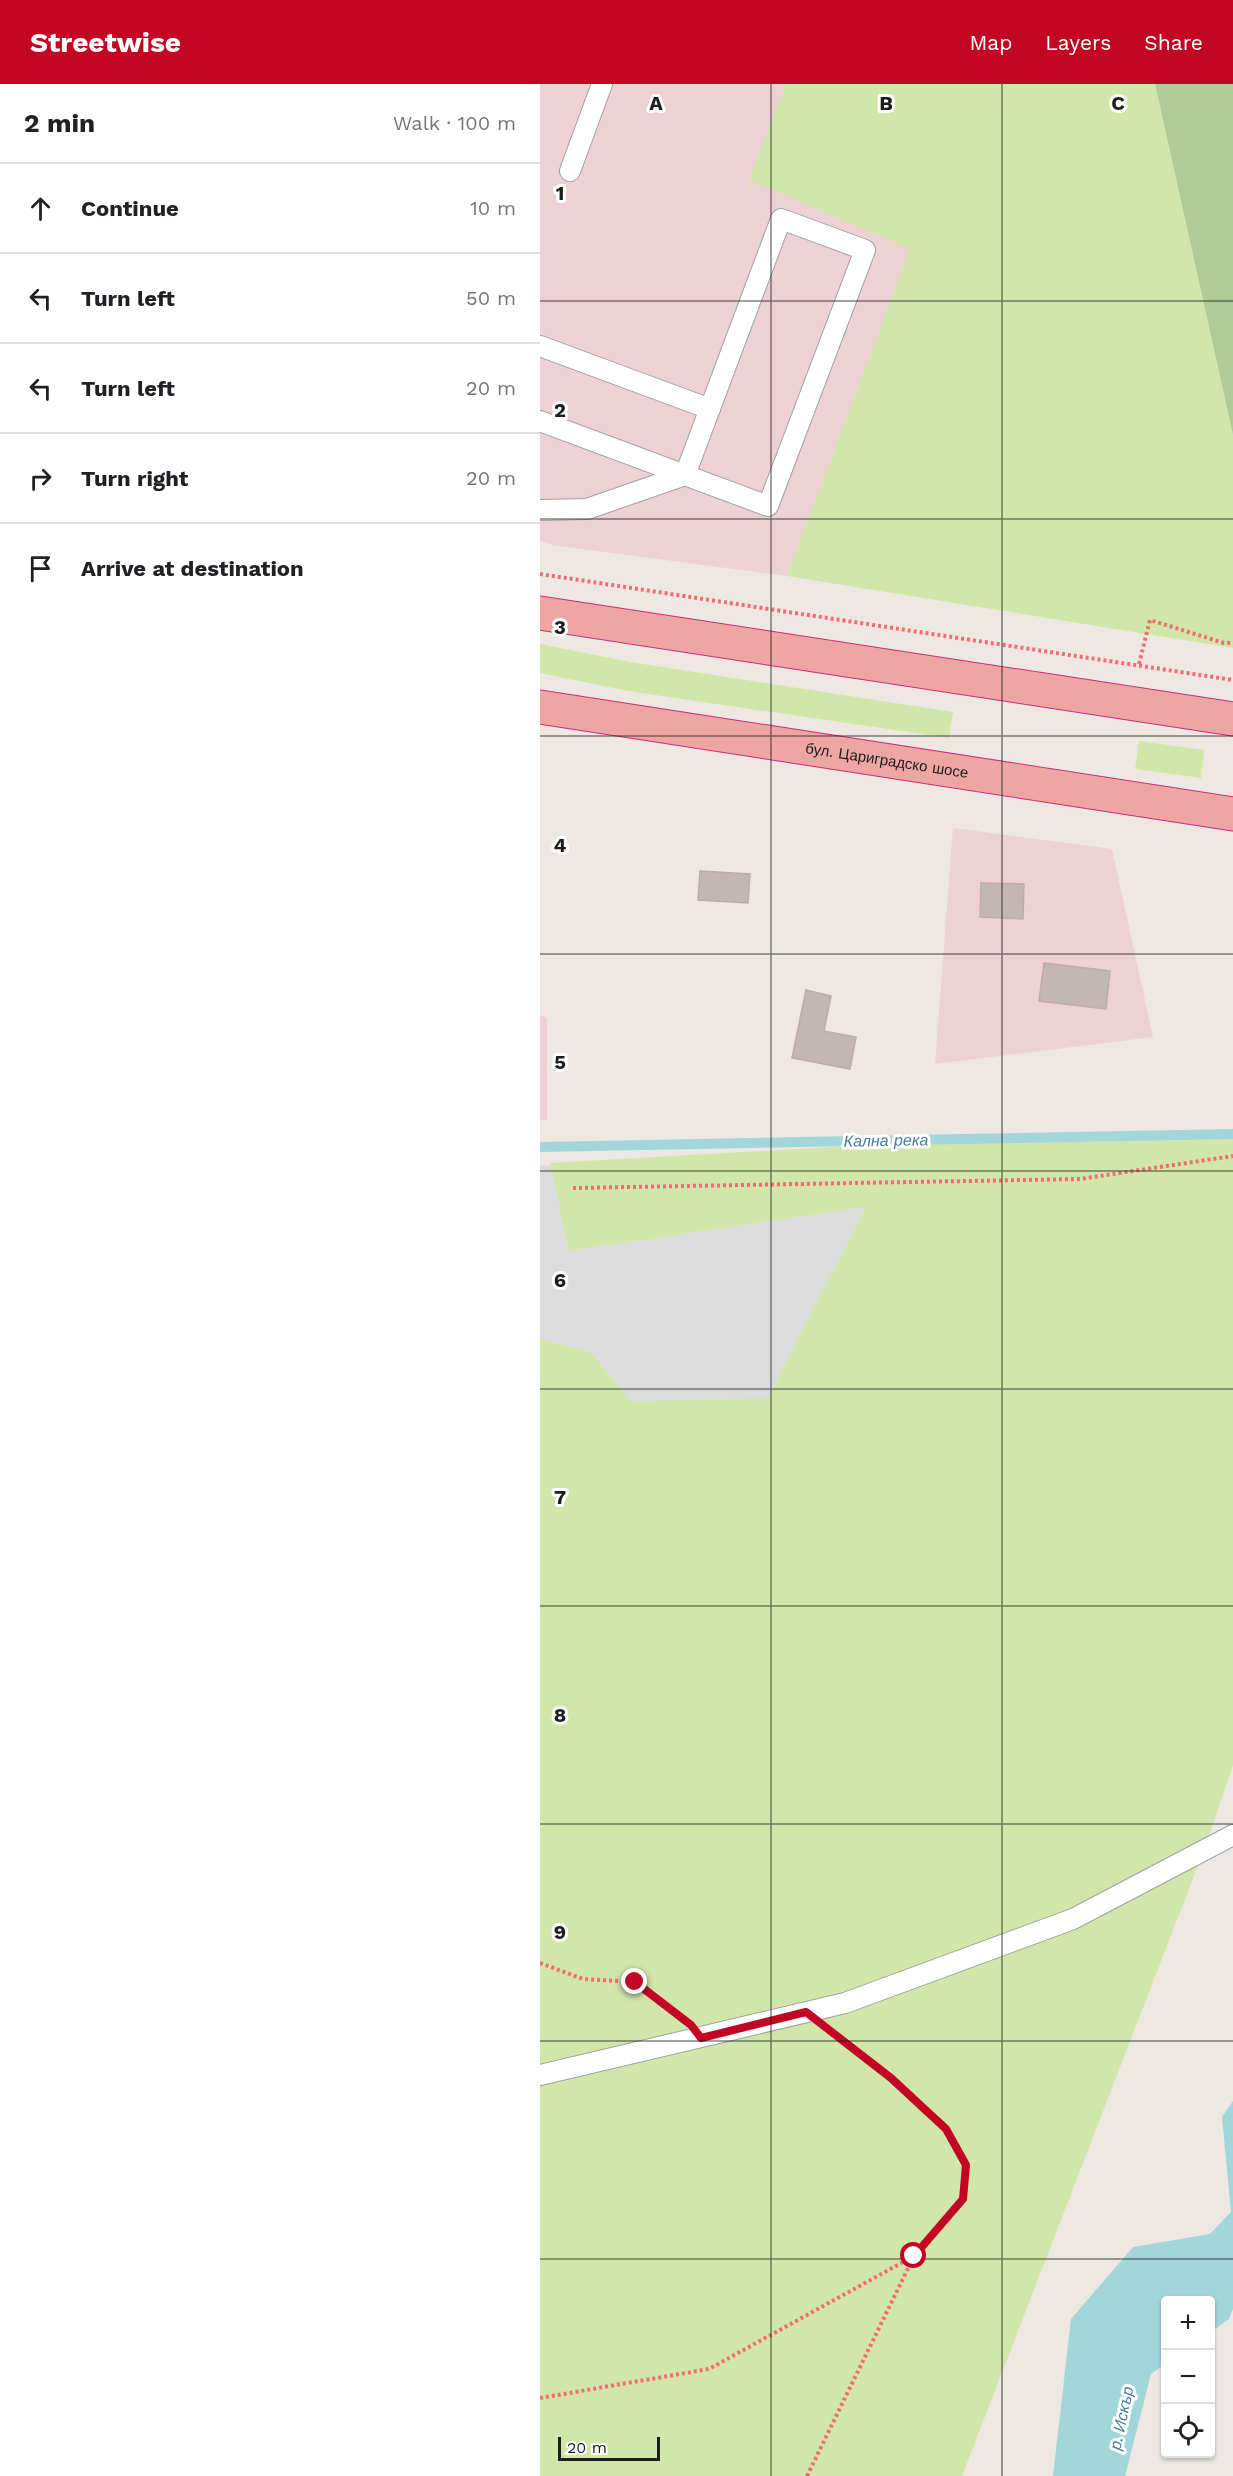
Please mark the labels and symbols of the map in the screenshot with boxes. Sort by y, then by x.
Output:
text: A [649,91,663,115]
text: B [879,91,893,115]
text: C [1111,91,1125,115]
text: 1 [556,181,564,205]
text: 2 [554,398,566,422]
text: 3 [554,615,566,639]
street label: бул. Цариградско шосе [804,739,970,782]
text: 4 [554,833,567,857]
text: 5 [554,1050,566,1074]
water label: Кална река [844,1130,929,1151]
text: 6 [554,1268,566,1292]
text: 7 [554,1485,566,1509]
text: 8 [554,1703,566,1727]
text: 9 [554,1920,566,1944]
route end [621,1968,647,1994]
route start [900,2242,926,2268]
water label: р. Искър [1105,2385,1137,2453]
scale bar [558,2434,660,2462]

